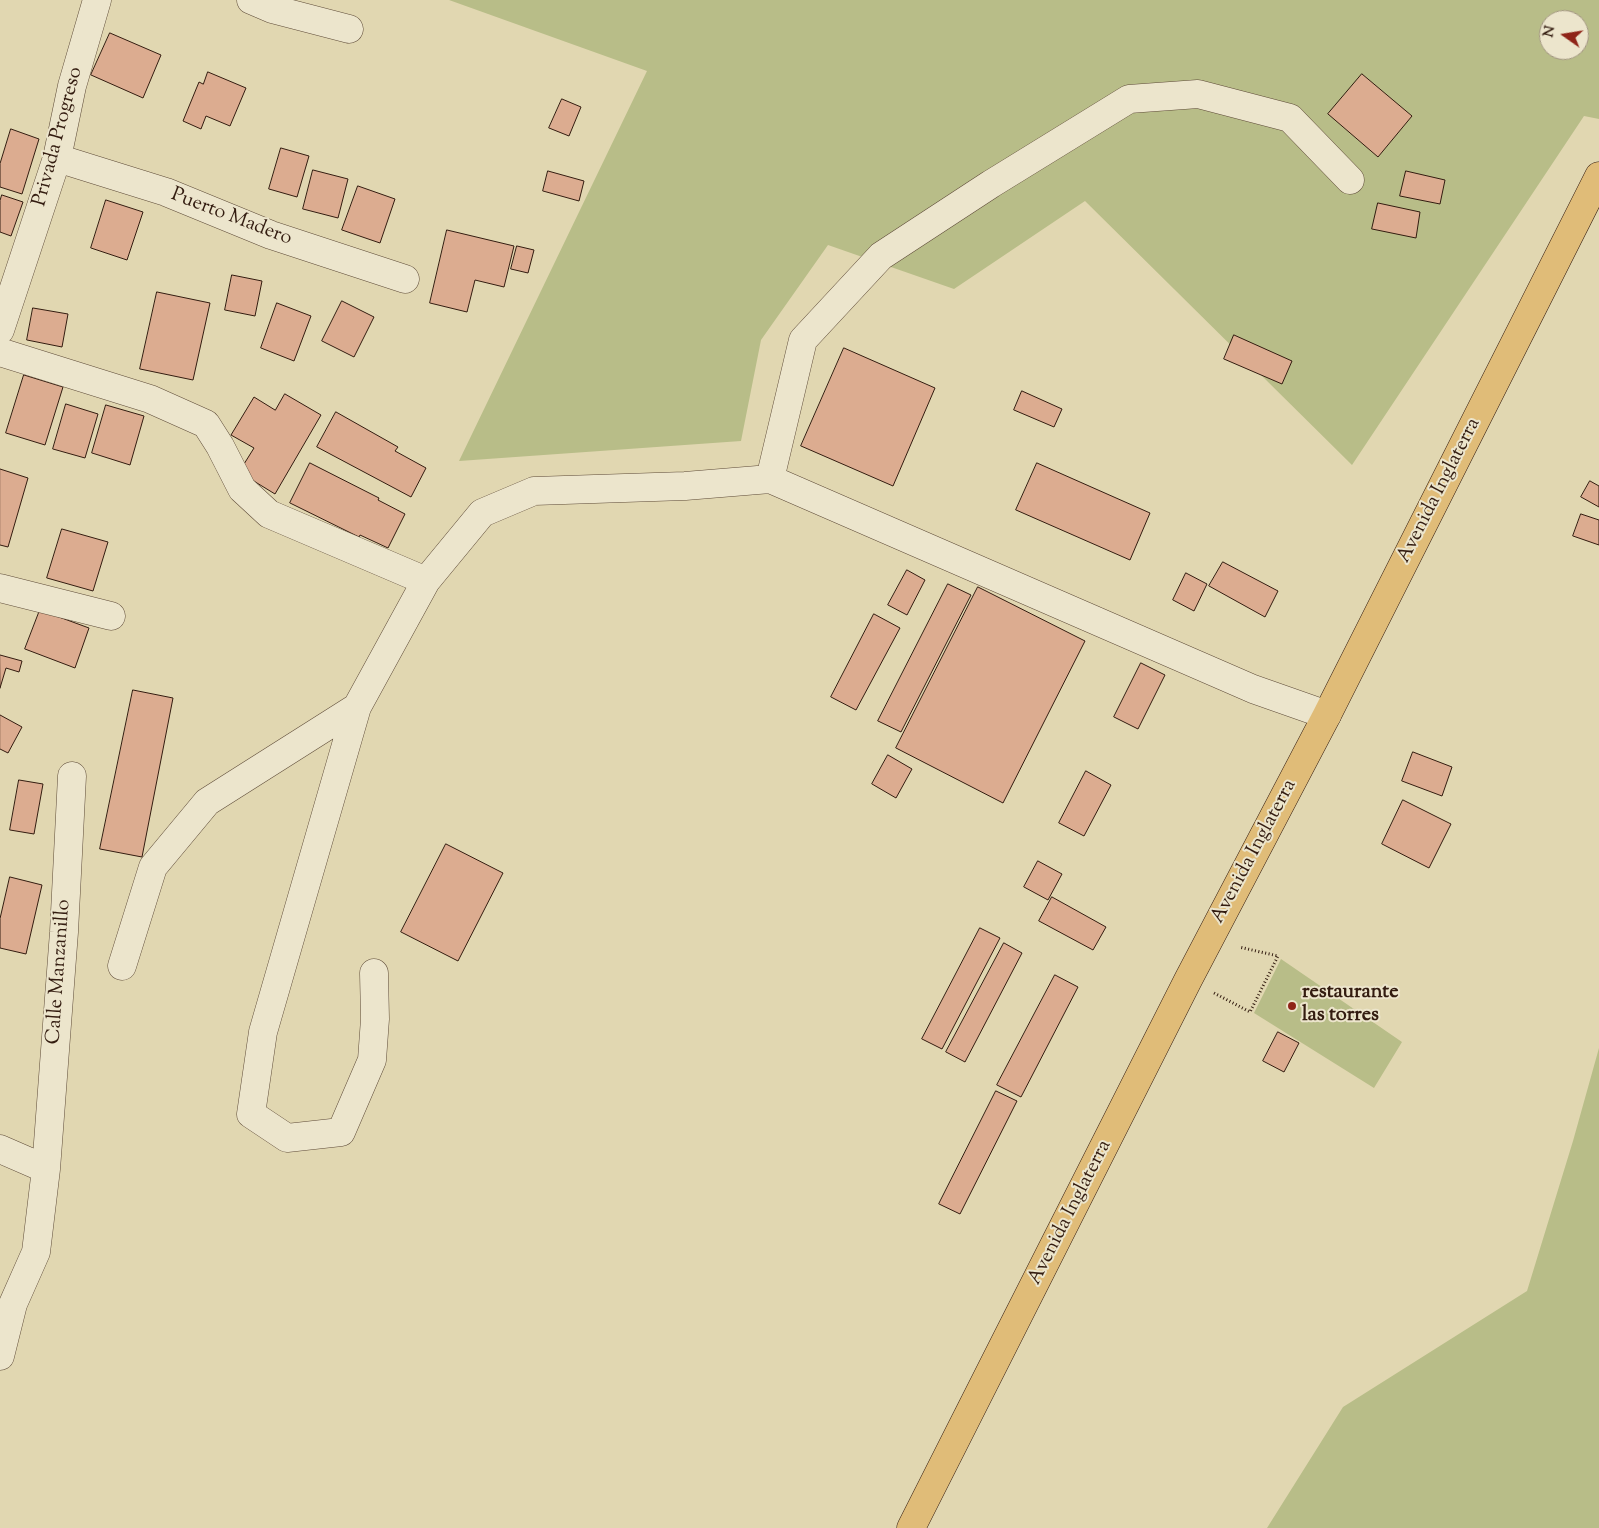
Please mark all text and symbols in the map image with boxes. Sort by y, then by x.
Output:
north arrow [1539,10,1589,60]
text: N [1539,24,1561,40]
street label: Privada Progreso [29,65,89,209]
street label: Puerto Madero [167,184,295,252]
street label: Avenida Inglaterra [1393,415,1487,567]
street label: Avenida Inglaterra [1207,776,1303,928]
street label: Calle Manzanillo [43,899,77,1045]
place label: restaurante las torres [1302,982,1398,1029]
marker: restaurante las torres [1286,1000,1298,1012]
street label: Avenida Inglaterra [1024,1137,1118,1289]

